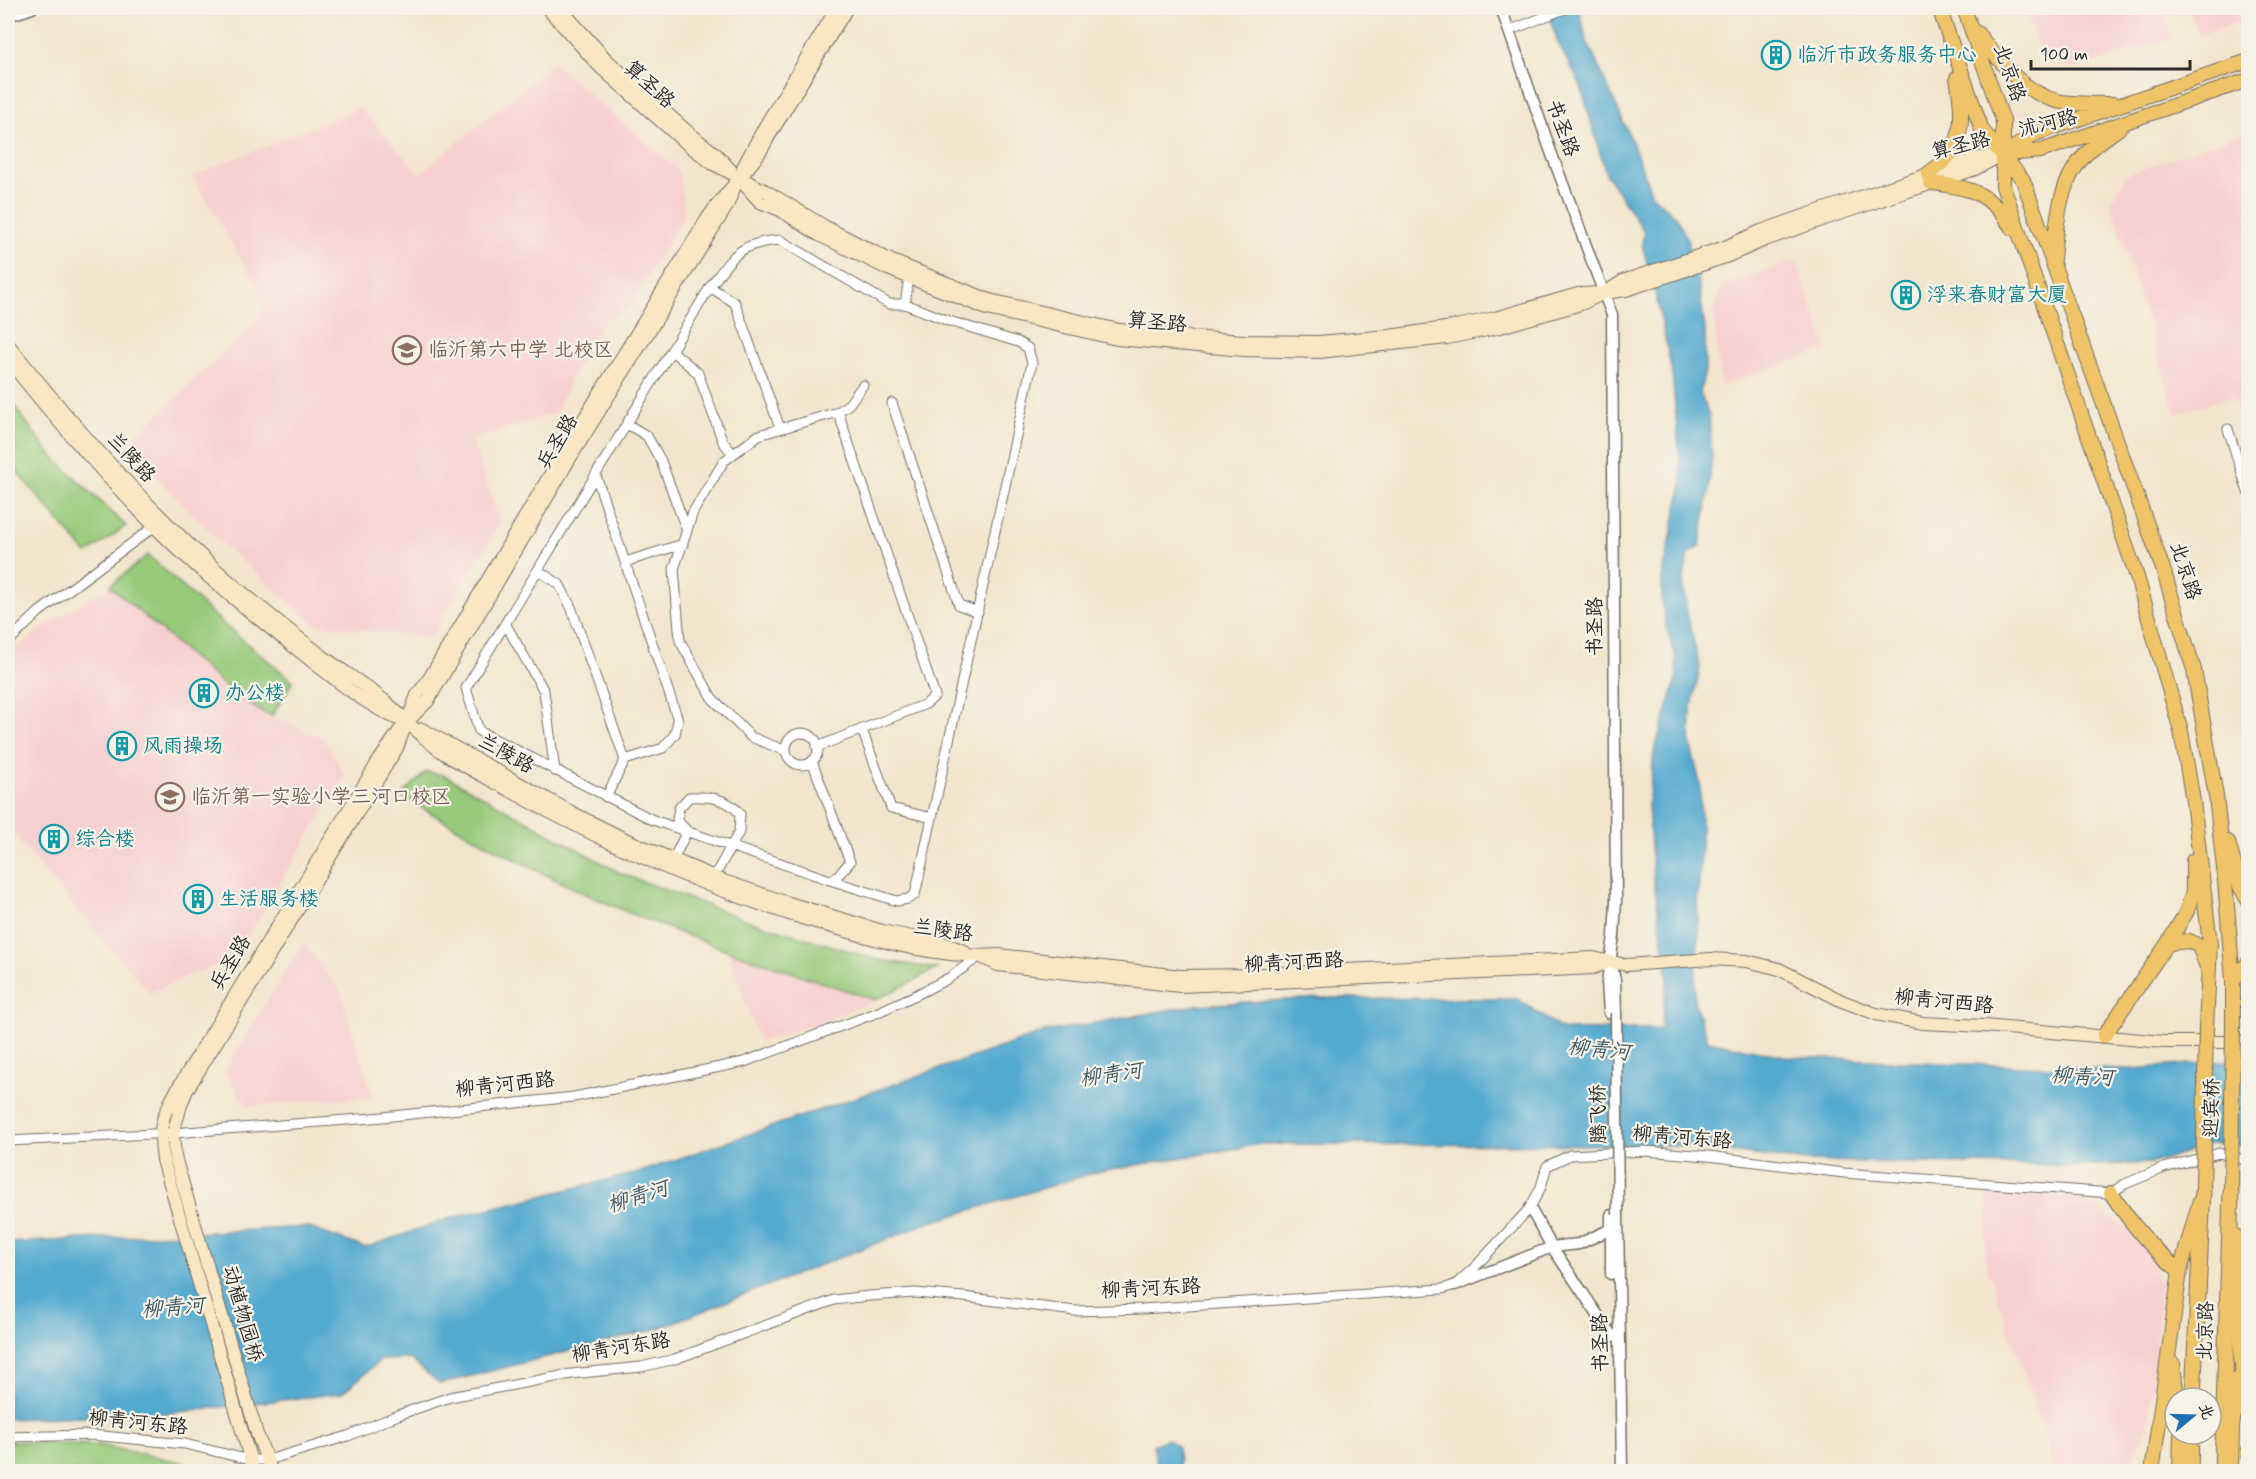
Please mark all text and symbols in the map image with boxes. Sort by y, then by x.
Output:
scale bar [2031,33,2190,71]
building icon: 临沂市政务服务中心 [1760,39,1792,71]
street label: 北京路 [1986,40,2032,107]
place label: 临沂市政务服务中心 [1797,42,1977,69]
text: 100 m [2040,43,2088,67]
street label: 算圣路 [618,55,681,116]
street label: 书圣路 [1539,95,1585,162]
street label: 沭河路 [2016,103,2081,144]
street label: 算圣路 [1929,125,1994,166]
building icon: 浮来春财富大厦 [1890,279,1922,311]
place label: 浮来春财富大厦 [1927,282,2067,309]
street label: 算圣路 [1126,307,1189,339]
school or university icon: 临沂第六中学 北校区 [391,334,423,366]
place label: 临沂第六中学 北校区 [428,337,613,364]
street label: 兵圣路 [531,408,586,475]
street label: 兰陵路 [101,427,162,490]
street label: 北京路 [2163,538,2207,605]
street label: 书圣路 [1582,596,1609,657]
building icon: 办公楼 [188,677,220,709]
place label: 办公楼 [225,680,285,707]
street label: 兰陵路 [473,728,540,781]
building icon: 风雨操场 [106,730,138,762]
place label: 风雨操场 [143,733,223,760]
school or university icon: 临沂第一实验小学三河口校区 [154,781,186,813]
place label: 临沂第一实验小学三河口校区 [191,784,451,811]
building icon: 综合楼 [38,823,70,855]
place label: 综合楼 [75,826,135,853]
building icon: 生活服务楼 [182,883,214,915]
place label: 生活服务楼 [219,886,319,913]
street label: 兰陵路 [911,913,976,949]
street label: 兵圣路 [204,929,259,996]
street label: 柳青河西路 [1243,947,1346,979]
street label: 柳青河西路 [1893,983,1996,1021]
water label: 柳青河 [1566,1033,1635,1068]
water label: 柳青河 [1078,1056,1147,1093]
water label: 柳青河 [2050,1061,2117,1093]
street label: 柳青河西路 [454,1066,557,1104]
street label: 迎宾桥 [2198,1078,2226,1138]
street label: 腾飞桥 [1585,1084,1613,1144]
street label: 柳青河东路 [1631,1120,1734,1156]
water label: 柳青河 [604,1174,675,1220]
street label: 动植物园桥 [215,1262,269,1366]
street label: 柳青河东路 [1100,1273,1203,1305]
water label: 柳青河 [141,1292,208,1324]
street label: 北京路 [2191,1300,2221,1361]
street label: 书圣路 [1587,1312,1615,1373]
street label: 柳青河东路 [570,1327,673,1369]
north arrow [2163,1386,2223,1446]
text: 北 [2193,1401,2218,1423]
street label: 柳青河东路 [87,1404,190,1442]

